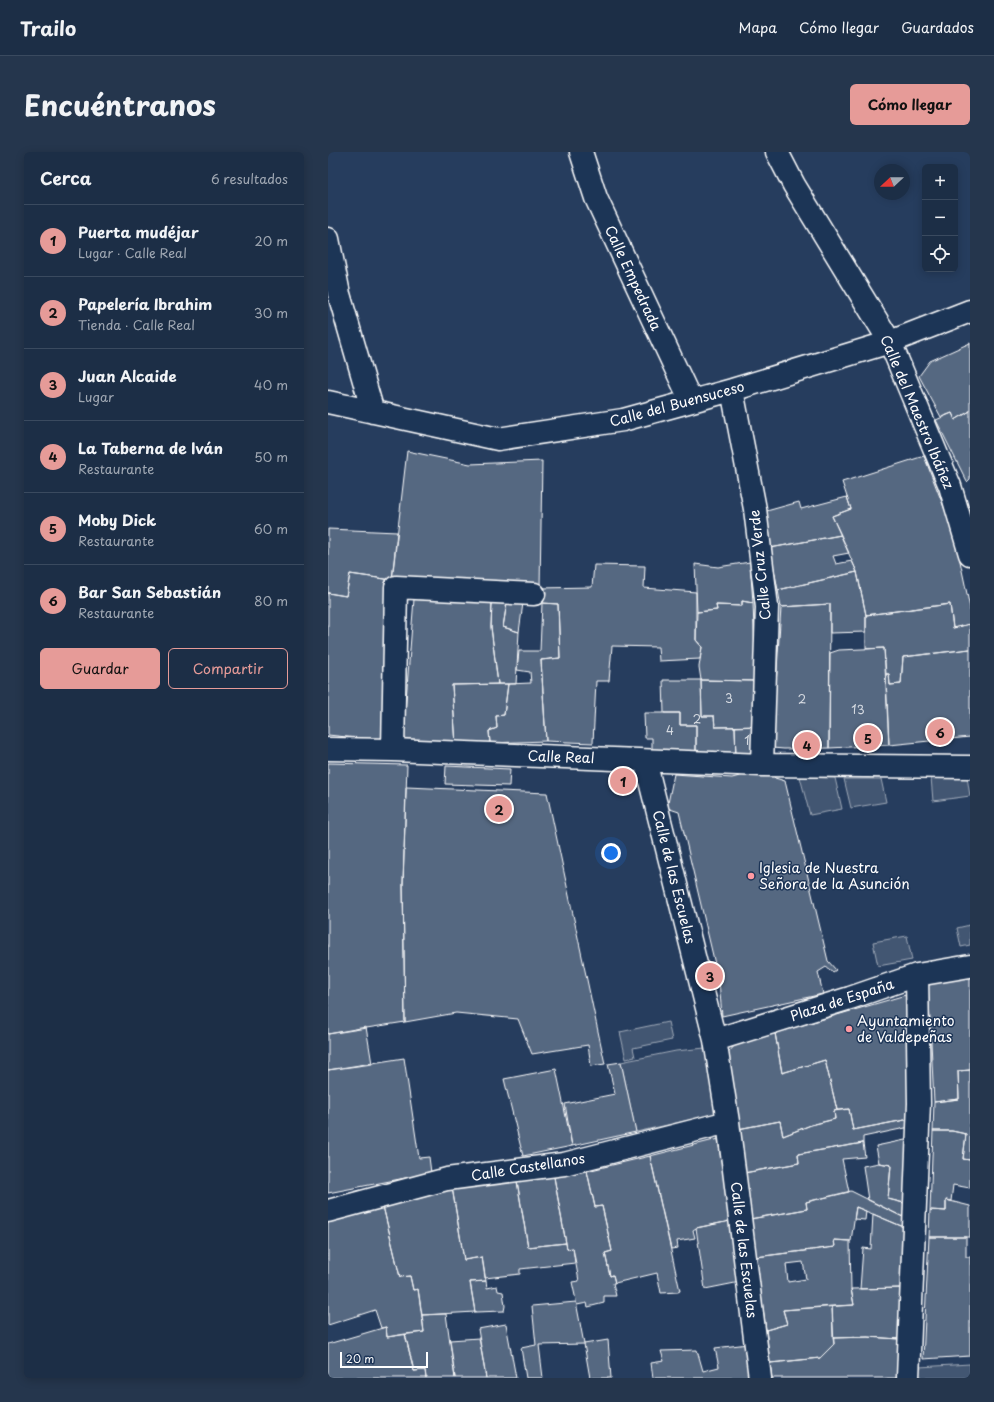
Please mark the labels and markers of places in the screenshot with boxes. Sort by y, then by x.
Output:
pin: 6 [927,717,953,747]
pin: 5 [855,723,881,753]
pin: 4 [794,730,820,760]
pin: 1 [610,766,636,796]
pin: 2 [486,794,512,824]
place label: Iglesia de Nuestra Señora de la Asunción [759,857,910,894]
marker: Iglesia de Nuestra Señora de la Asunción [746,871,756,881]
pin: 3 [697,961,723,991]
place label: Ayuntamiento de Valdepeñas [857,1010,955,1047]
marker: Ayuntamiento de Valdepeñas [844,1024,854,1034]

